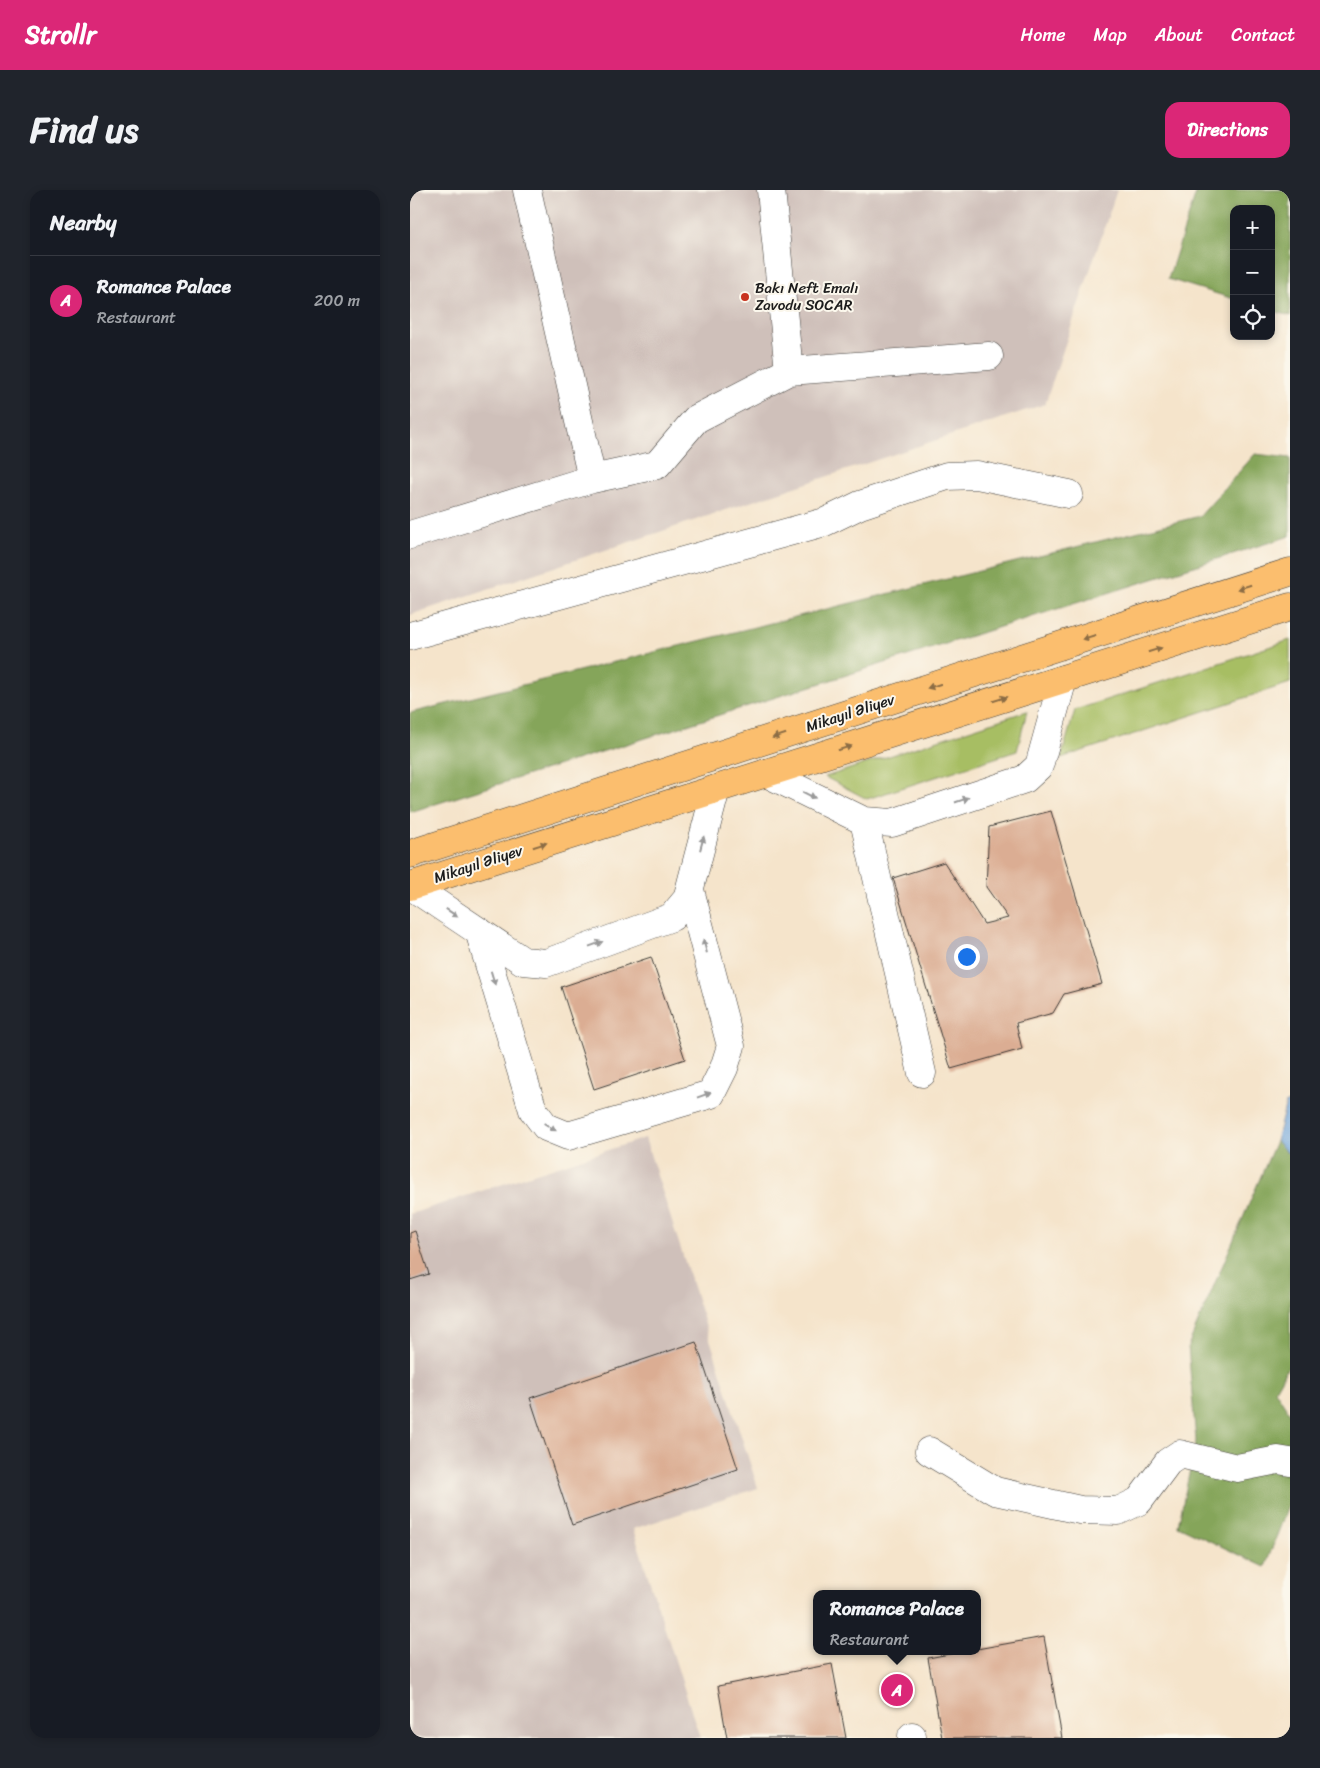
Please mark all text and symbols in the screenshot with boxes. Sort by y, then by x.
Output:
text: Strollr [25,14,96,56]
text: Home [1021,19,1066,51]
text: Map [1094,19,1127,51]
text: About [1155,19,1203,51]
text: Contact [1231,19,1295,51]
text: Find us [30,99,138,161]
button: Directions [1165,102,1290,158]
text: Nearby [50,204,116,242]
map controls [1230,205,1275,340]
button: + [1230,205,1275,250]
button: − [1230,250,1275,295]
text: Romance Palace [97,270,231,303]
place label: Bakı Neft Emalı Zavodu SOCAR [755,275,858,318]
text: A [61,286,71,315]
text: 200 m [314,286,360,315]
marker: Bakı Neft Emalı Zavodu SOCAR [739,291,751,303]
button: locate [1230,295,1275,340]
text: Restaurant [97,303,176,332]
one-way arrow [1236,584,1251,591]
one-way arrow [1081,633,1096,641]
one-way arrow [1147,646,1162,653]
one-way arrow [926,682,941,690]
street label: Mikayıl Əliyev [802,686,899,740]
one-way arrow [992,695,1007,702]
one-way arrow [772,732,787,740]
one-way arrow [838,744,853,752]
one-way arrow [802,791,816,799]
one-way arrow [954,796,969,803]
one-way arrow [698,835,706,850]
street label: Mikayıl Əliyev [430,837,527,891]
one-way arrow [533,840,548,848]
one-way arrow [445,908,458,918]
one-way arrow [700,939,708,954]
one-way arrow [589,940,604,948]
your location [954,944,980,970]
one-way arrow [489,970,497,985]
one-way arrow [697,1091,712,1099]
one-way arrow [543,1122,556,1131]
popup [813,1590,981,1655]
text: Romance Palace [830,1592,964,1625]
text: Restaurant [830,1625,909,1654]
pin: A [881,1671,913,1709]

